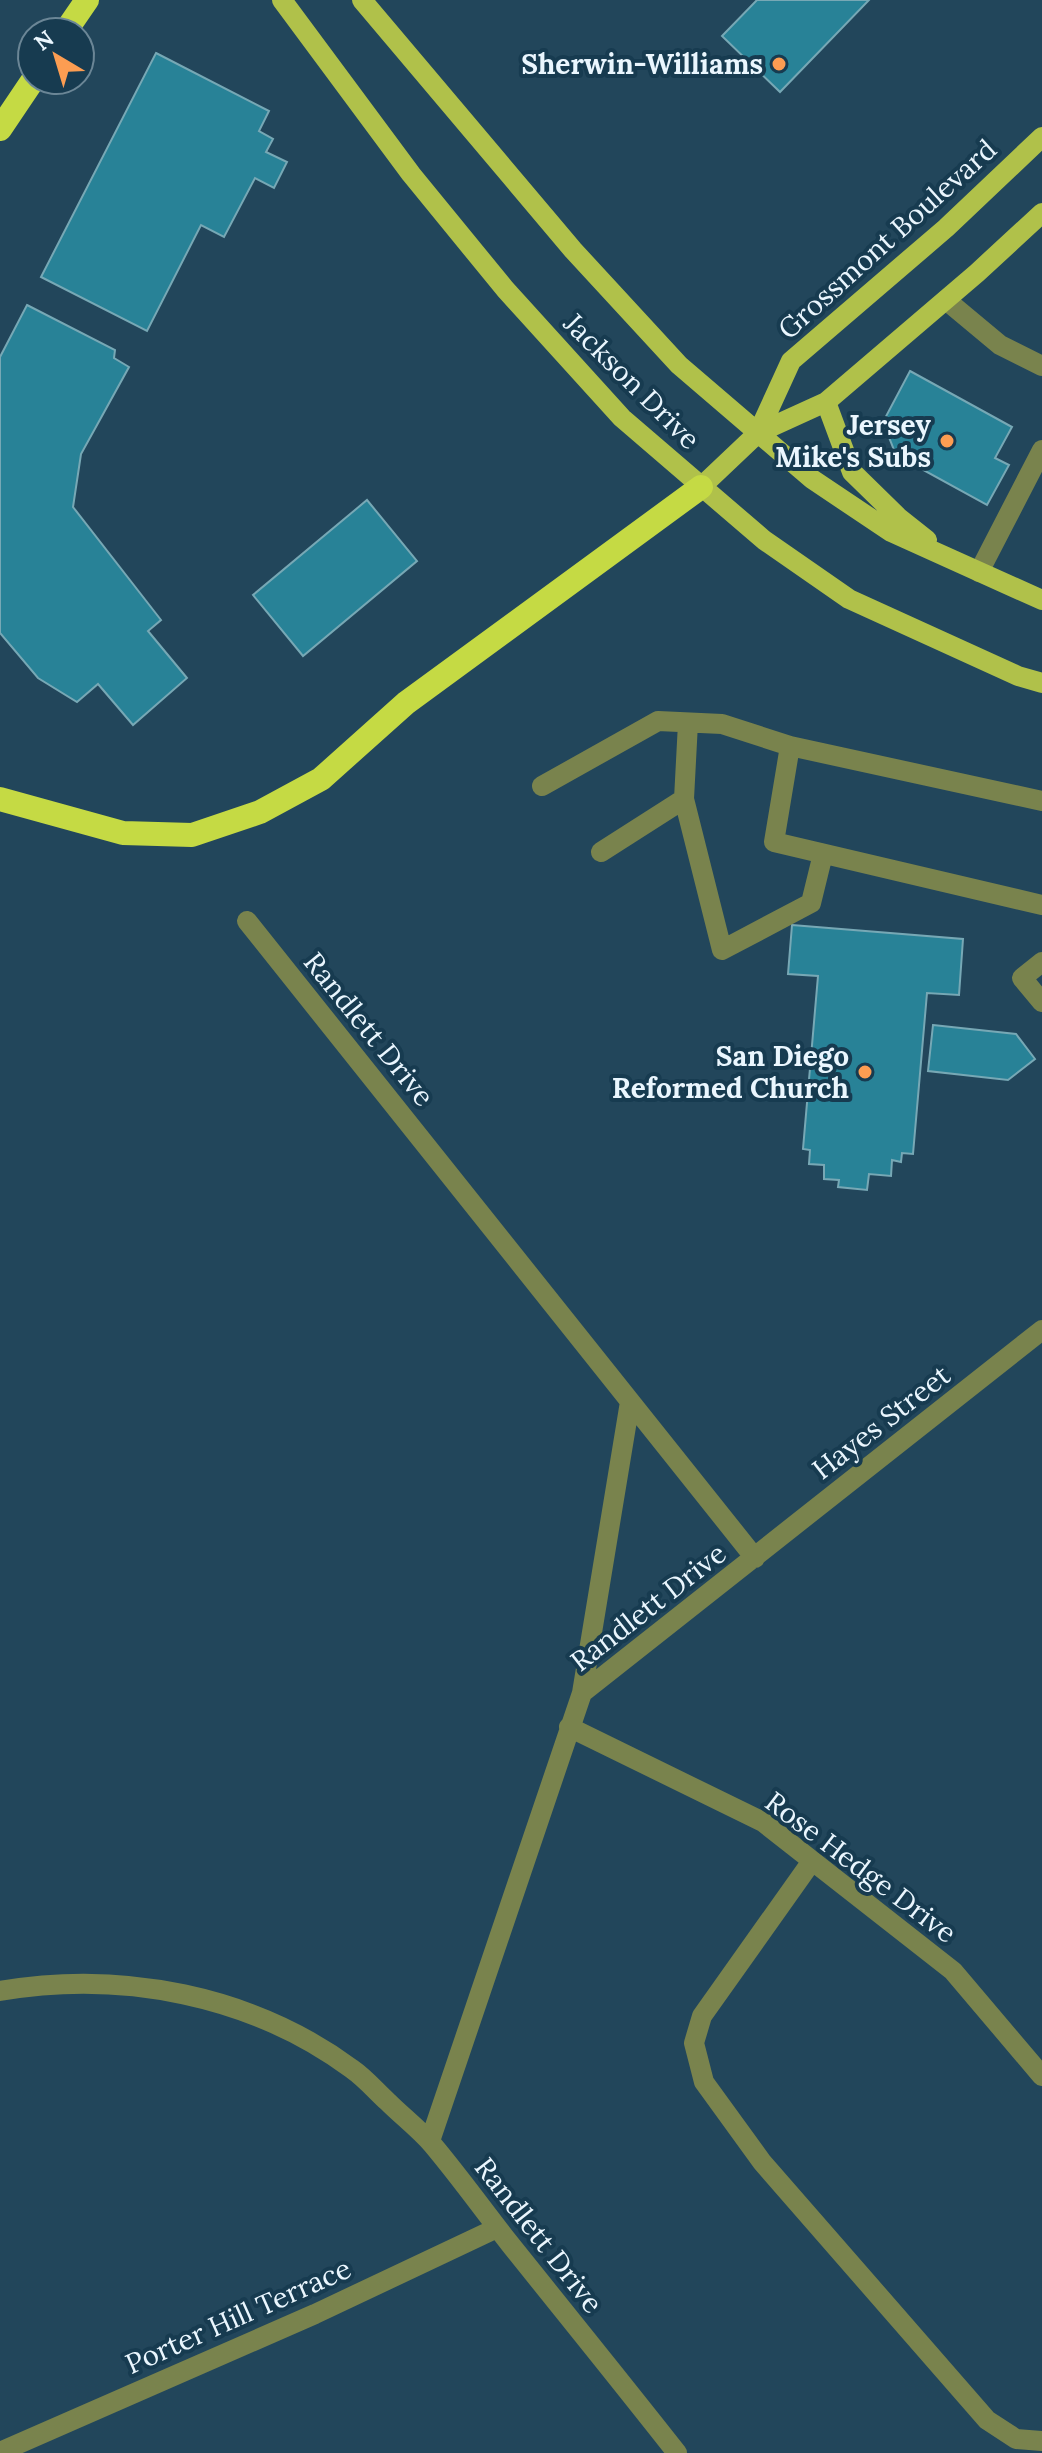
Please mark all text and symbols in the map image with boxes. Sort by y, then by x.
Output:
north arrow [16,16,96,96]
text: N [28,24,59,57]
place label: Sherwin-Williams [521,46,763,82]
marker: Sherwin-Williams [770,55,788,73]
street label: Grossmont Boulevard [770,131,1004,347]
street label: Jackson Drive [556,305,708,457]
place label: Jersey Mike's Subs [775,407,932,475]
marker: Jersey Mike's Subs [938,432,956,450]
street label: Randlett Drive [296,945,442,1113]
place label: San Diego Reformed Church [612,1038,849,1106]
marker: San Diego Reformed Church [856,1063,874,1081]
street label: Hayes Street [805,1357,957,1487]
street label: Randlett Drive [563,1535,733,1679]
street label: Rose Hedge Drive [758,1783,964,1951]
street label: Randlett Drive [467,2150,611,2320]
street label: Porter Hill Terrace [120,2250,356,2382]

